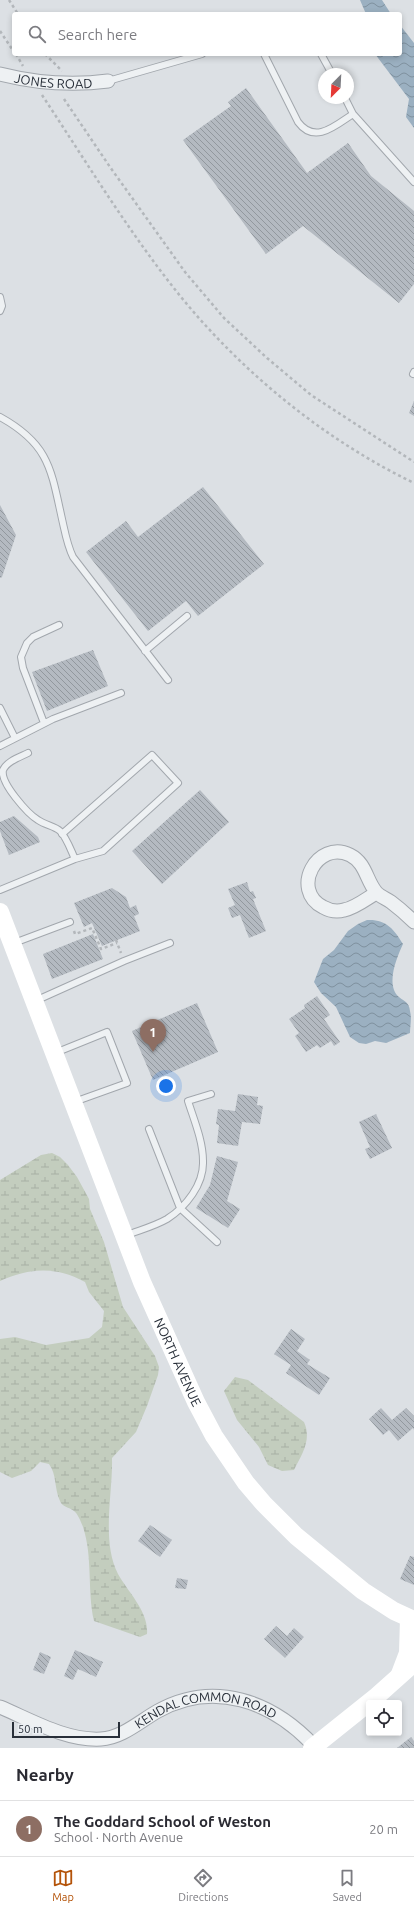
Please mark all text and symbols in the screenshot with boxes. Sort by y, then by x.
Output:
search box [12,12,402,56]
icon: search [26,23,48,45]
text: Search here [58,26,137,43]
north arrow [318,68,354,104]
street label: JONES ROAD [13,70,93,90]
pin: 1 [140,1019,166,1052]
your location [156,1076,176,1096]
street label: NORTH AVENUE [152,1315,204,1409]
street label: KENDAL COMMON ROAD [132,1689,279,1731]
map controls [366,1700,402,1736]
button: locate [366,1700,402,1736]
scale bar [12,1720,120,1739]
text: 50 m [18,1723,42,1735]
text: Nearby [16,1765,74,1784]
text: The Goddard School of Weston [54,1813,271,1830]
text: 1 [25,1822,33,1836]
text: 20 m [369,1822,398,1836]
text: School · North Avenue [54,1830,183,1844]
tab: Map [52,1867,74,1903]
tab: Directions [178,1867,228,1903]
tab: Saved [333,1867,362,1903]

